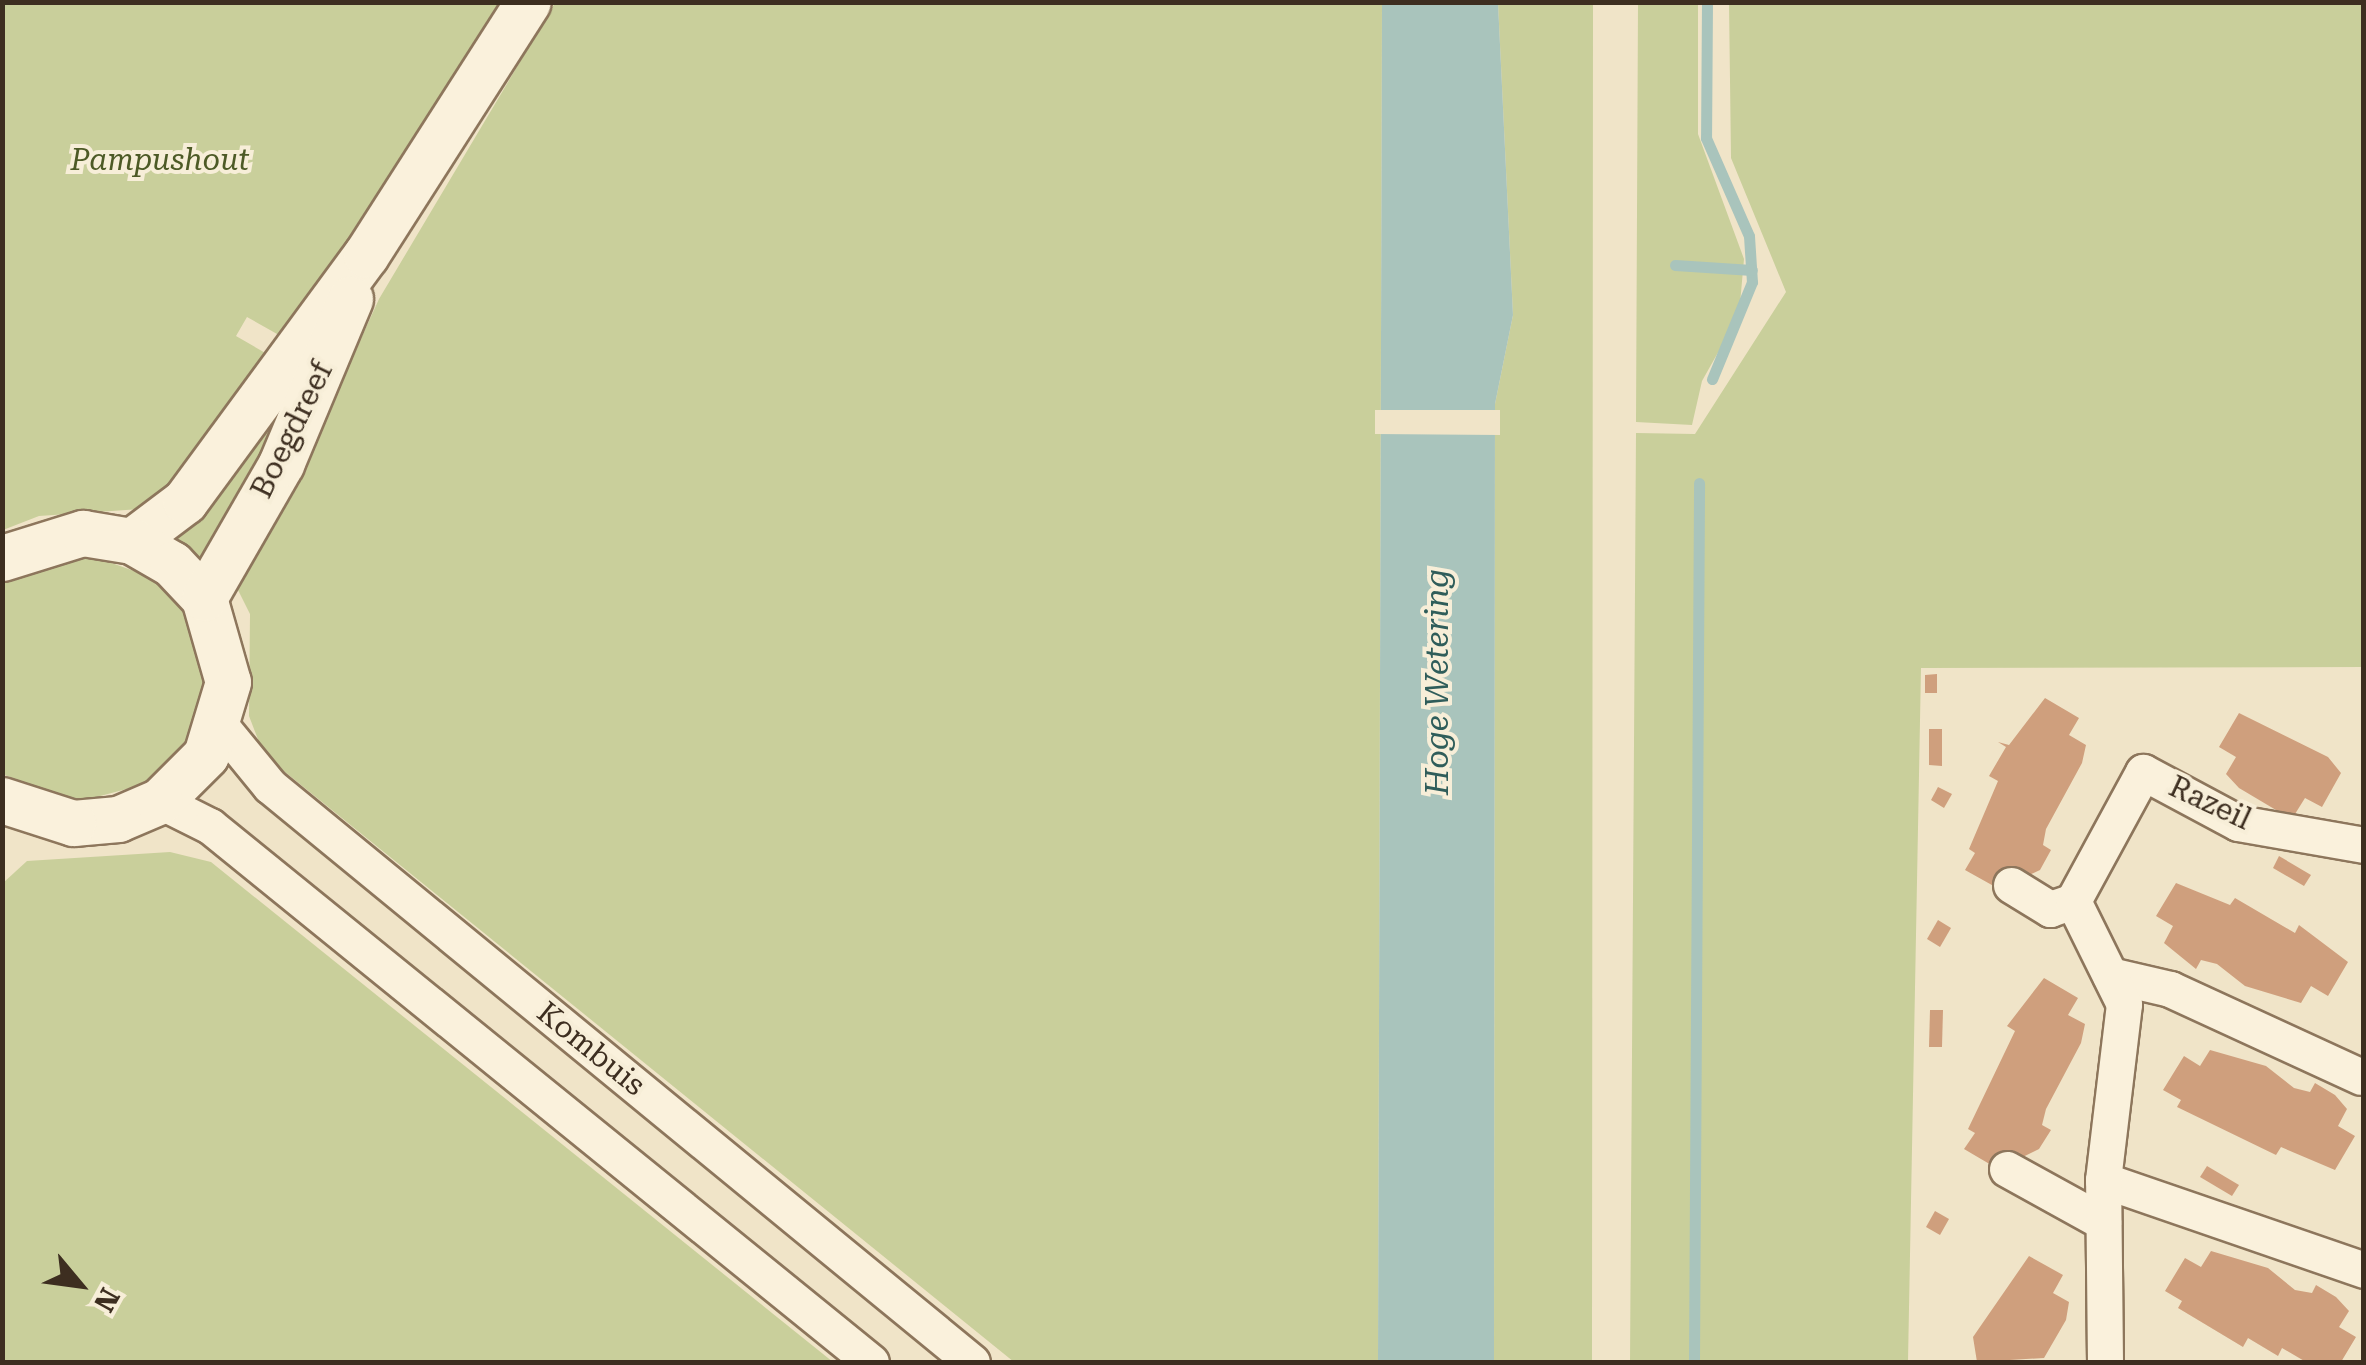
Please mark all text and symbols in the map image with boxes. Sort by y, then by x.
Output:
park label: Pampushout [70,142,250,178]
street label: Boegdreef [244,356,340,504]
water label: Hoge Wetering [1418,569,1456,795]
street label: Razeil [2163,768,2257,838]
street label: Kombuis [530,995,652,1103]
north arrow [30,1235,130,1335]
text: N [87,1282,126,1317]

